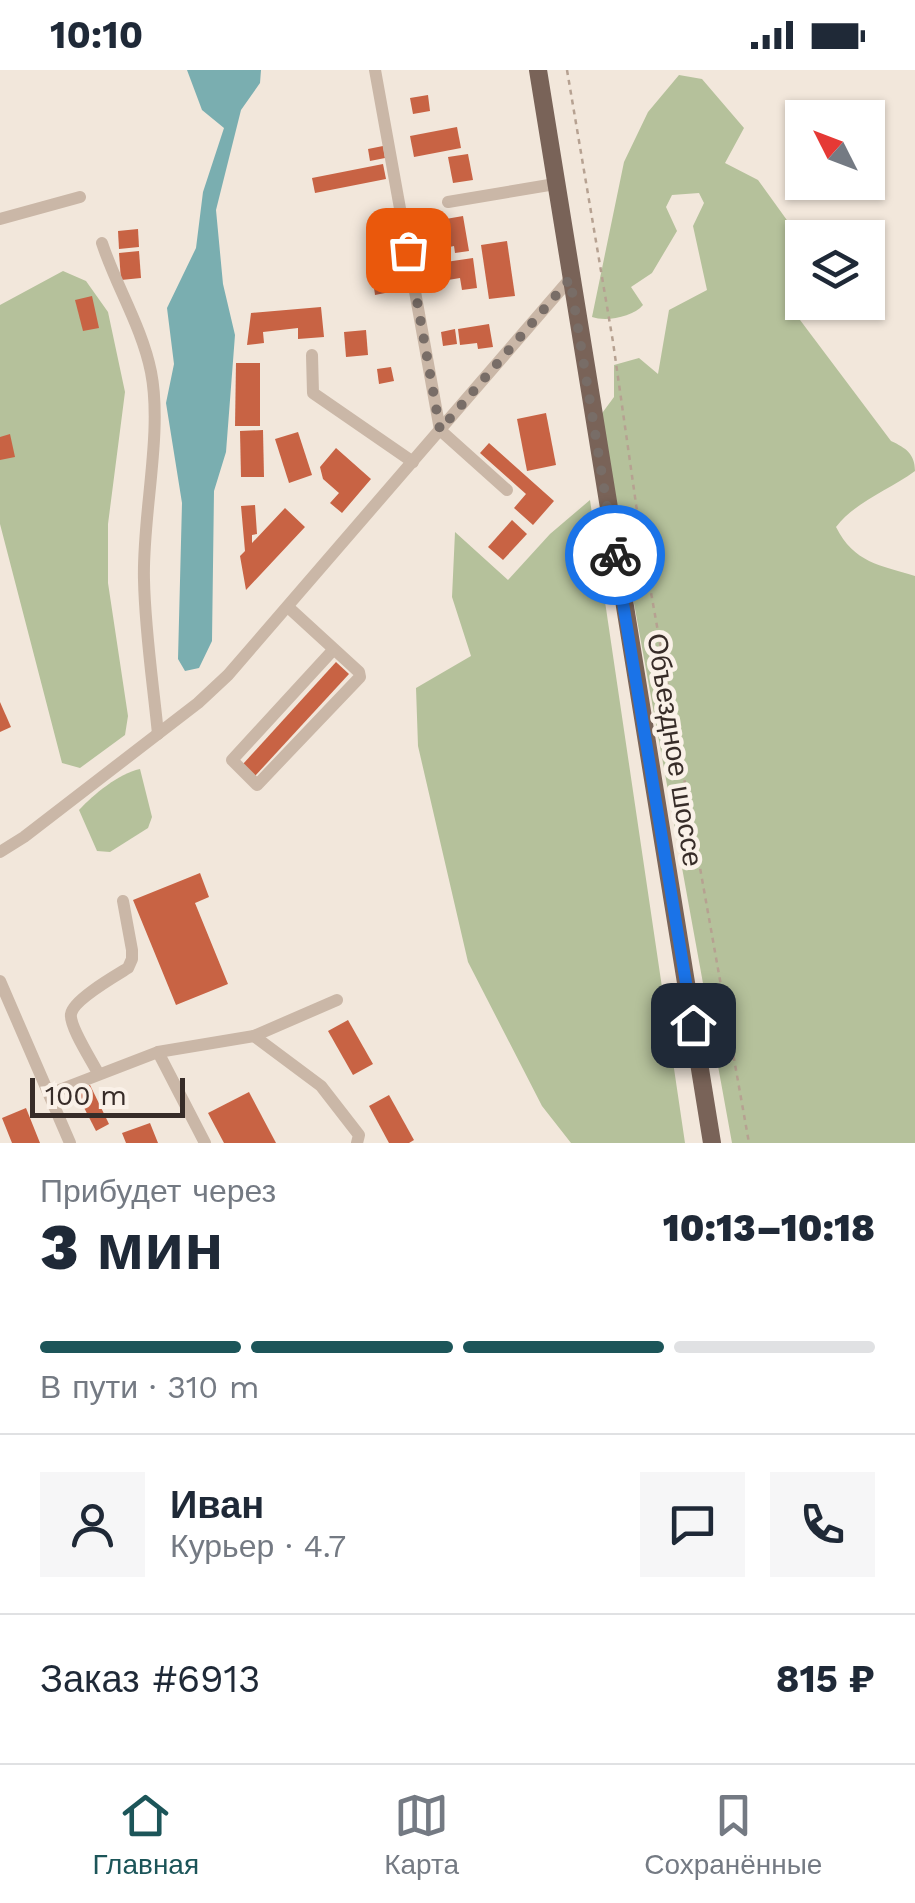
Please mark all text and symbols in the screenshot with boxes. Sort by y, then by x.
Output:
text: 10:10 [50,13,143,57]
north arrow [785,100,885,200]
map controls [785,100,885,320]
pin [366,208,451,293]
button: layers [785,220,885,320]
icon: bag [381,223,436,278]
courier [565,505,665,605]
icon: bike [588,528,643,583]
street label: Объездное шоссе [640,631,710,869]
pin [651,983,736,1068]
icon: home [666,998,721,1053]
scale bar [30,1073,185,1118]
text: 100 m [45,1079,127,1112]
text: Прибудет через [40,1172,276,1210]
text: 10:13–10:18 [663,1206,875,1250]
text: 3 мин [40,1209,223,1285]
text: В пути · 310 m [40,1368,260,1406]
button: person [40,1472,145,1577]
button: chat [640,1472,745,1577]
button: phone [770,1472,875,1577]
text: Иван [170,1483,264,1527]
text: Курьер · 4.7 [170,1527,346,1565]
text: Заказ #6913 [40,1657,260,1701]
text: 815 ₽ [776,1657,875,1701]
tab: Главная [93,1788,199,1881]
tab: Карта [384,1788,459,1881]
tab: Сохранённые [644,1788,822,1881]

